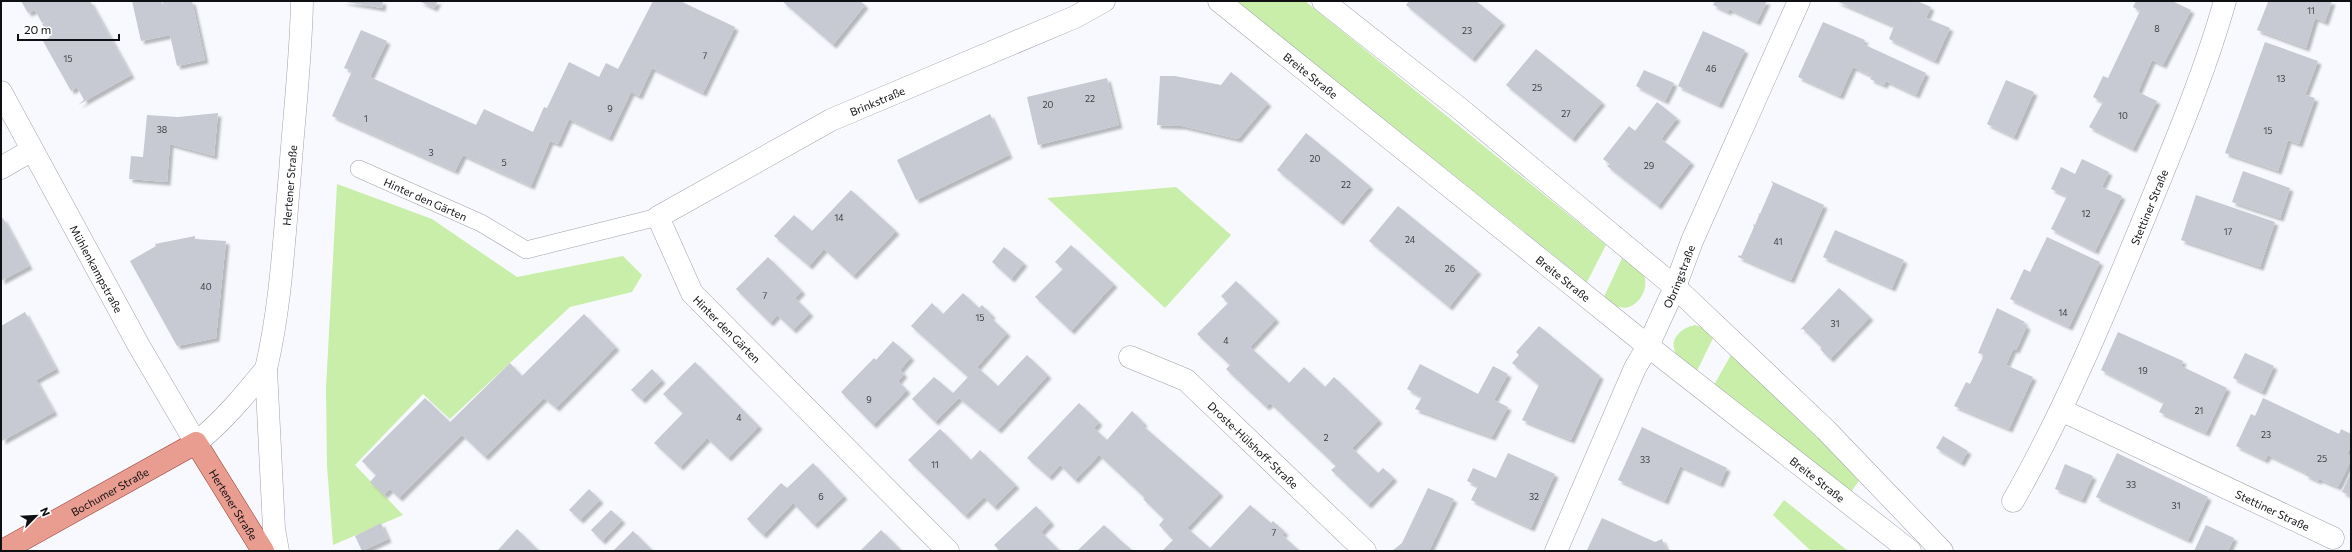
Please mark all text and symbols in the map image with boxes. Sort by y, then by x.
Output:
house number: 11 [2307,5,2315,16]
scale bar [18,16,119,42]
text: 20 m [24,22,51,36]
house number: 8 [2154,23,2160,34]
house number: 23 [1462,25,1472,36]
street label: Breite Straße [1281,49,1341,101]
house number: 7 [703,50,708,61]
house number: 15 [63,53,73,64]
house number: 46 [1706,63,1716,74]
house number: 13 [2277,73,2285,84]
house number: 25 [1532,82,1542,93]
street label: Brinkstraße [847,83,907,118]
house number: 22 [1085,93,1095,104]
house number: 20 [1043,99,1054,110]
house number: 9 [607,103,613,114]
house number: 27 [1561,108,1571,119]
house number: 10 [2118,110,2128,121]
house number: 1 [364,113,368,124]
house number: 38 [157,124,167,135]
house number: 15 [2263,125,2273,136]
street label: Hertener Straße [279,144,299,226]
house number: 3 [428,147,434,158]
house number: 20 [1310,153,1321,164]
house number: 5 [501,157,507,168]
house number: 29 [1644,160,1654,171]
street label: Stettiner Straße [2127,167,2170,247]
street label: Hinter den Gärten [382,174,469,223]
house number: 22 [1341,179,1351,190]
house number: 12 [2082,208,2090,219]
house number: 14 [834,212,844,223]
street label: Mühlenkampstraße [68,223,126,315]
house number: 17 [2224,226,2233,237]
house number: 24 [1405,234,1416,245]
house number: 41 [1774,236,1782,247]
street label: Obringstraße [1660,243,1697,310]
street label: Breite Straße [1534,252,1593,304]
house number: 26 [1445,263,1455,274]
house number: 40 [200,281,212,292]
house number: 7 [763,290,768,301]
street label: Hinter den Gärten [691,293,763,365]
house number: 14 [2058,307,2068,318]
house number: 15 [975,312,985,323]
house number: 31 [1831,318,1839,329]
house number: 4 [1223,335,1229,346]
house number: 19 [2138,365,2148,376]
house number: 9 [866,394,872,405]
street label: Droste-Hülshoff-Straße [1206,398,1302,491]
house number: 21 [2195,405,2203,416]
house number: 4 [736,412,742,423]
house number: 23 [2261,429,2271,440]
house number: 2 [1324,432,1329,443]
street label: Breite Straße [1788,453,1848,504]
house number: 25 [2317,453,2327,464]
house number: 33 [1640,454,1650,465]
house number: 11 [931,459,939,470]
street label: Bochumer Straße [68,464,151,518]
street label: Hertener Straße [207,466,261,542]
house number: 33 [2126,479,2136,490]
street label: Stettiner Straße [2234,487,2312,533]
house number: 6 [818,491,824,502]
house number: 32 [1529,491,1539,502]
north arrow [16,496,56,536]
house number: 31 [2172,500,2180,511]
text: N [38,505,53,518]
house number: 7 [1272,527,1277,538]

